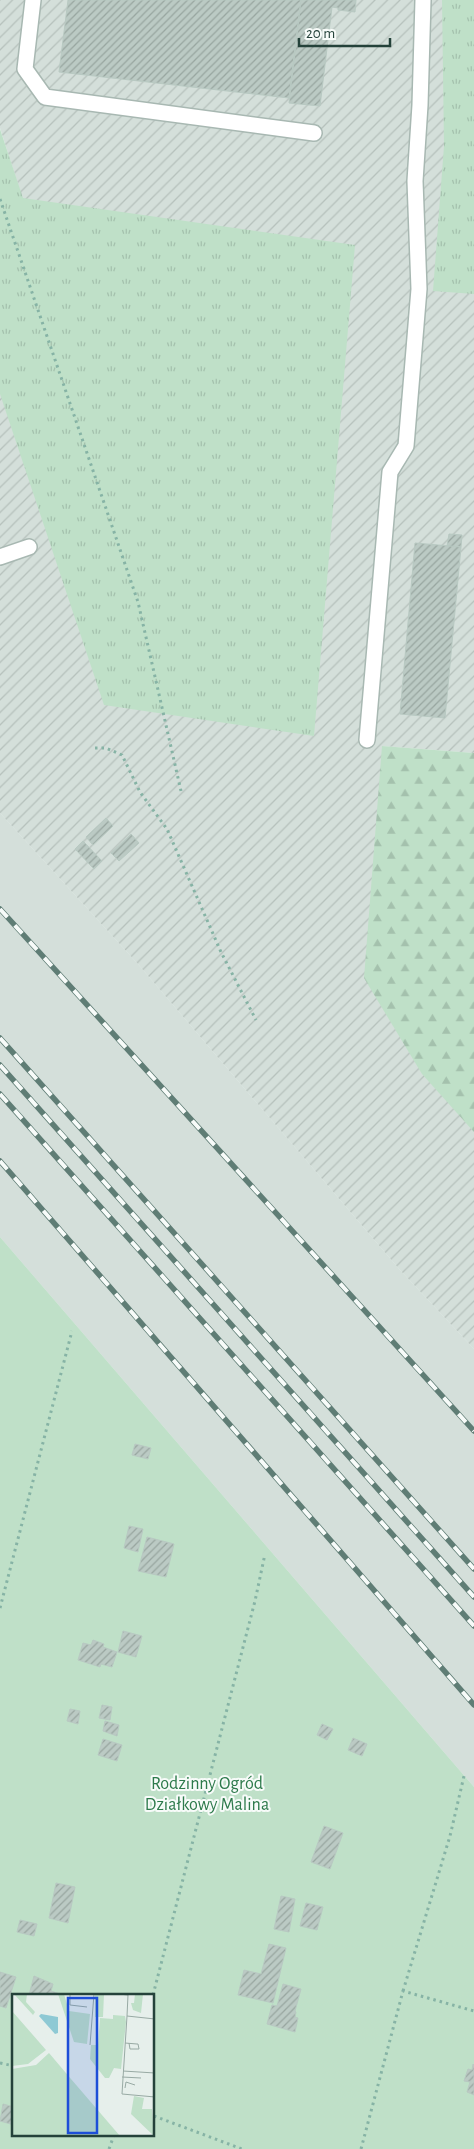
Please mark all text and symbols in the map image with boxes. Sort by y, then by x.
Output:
scale bar [299,15,390,47]
text: 20 m [306,26,335,41]
park label: Rodzinny Ogród Działkowy Malina [145,1775,269,1814]
inset map [12,1994,155,2136]

